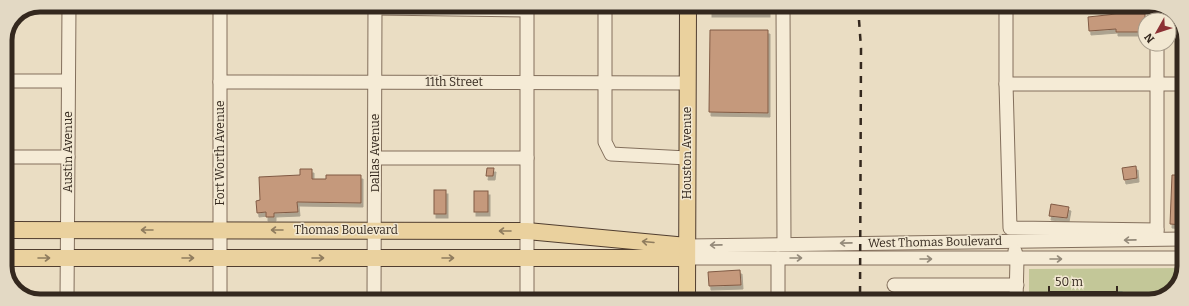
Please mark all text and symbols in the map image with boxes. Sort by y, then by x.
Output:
north arrow [1137,12,1177,52]
text: N [1142,30,1157,45]
street label: 11th Street [425,75,484,89]
street label: Fort Worth Avenue [213,100,227,206]
street label: Houston Avenue [680,107,694,199]
street label: Austin Avenue [61,111,75,193]
street label: Dallas Avenue [368,114,382,192]
street label: Thomas Boulevard [294,223,398,237]
one-way arrow [141,226,154,234]
one-way arrow [271,226,284,234]
one-way arrow [499,227,512,235]
street label: West Thomas Boulevard [868,234,1002,250]
one-way arrow [1124,236,1137,244]
one-way arrow [642,239,655,246]
one-way arrow [840,239,853,247]
one-way arrow [710,241,723,249]
one-way arrow [37,254,50,262]
one-way arrow [181,254,194,262]
one-way arrow [311,254,324,262]
one-way arrow [441,254,454,262]
one-way arrow [789,255,802,262]
one-way arrow [919,255,932,263]
one-way arrow [1049,255,1062,263]
scale bar [1049,268,1117,294]
text: 50 m [1055,275,1084,289]

